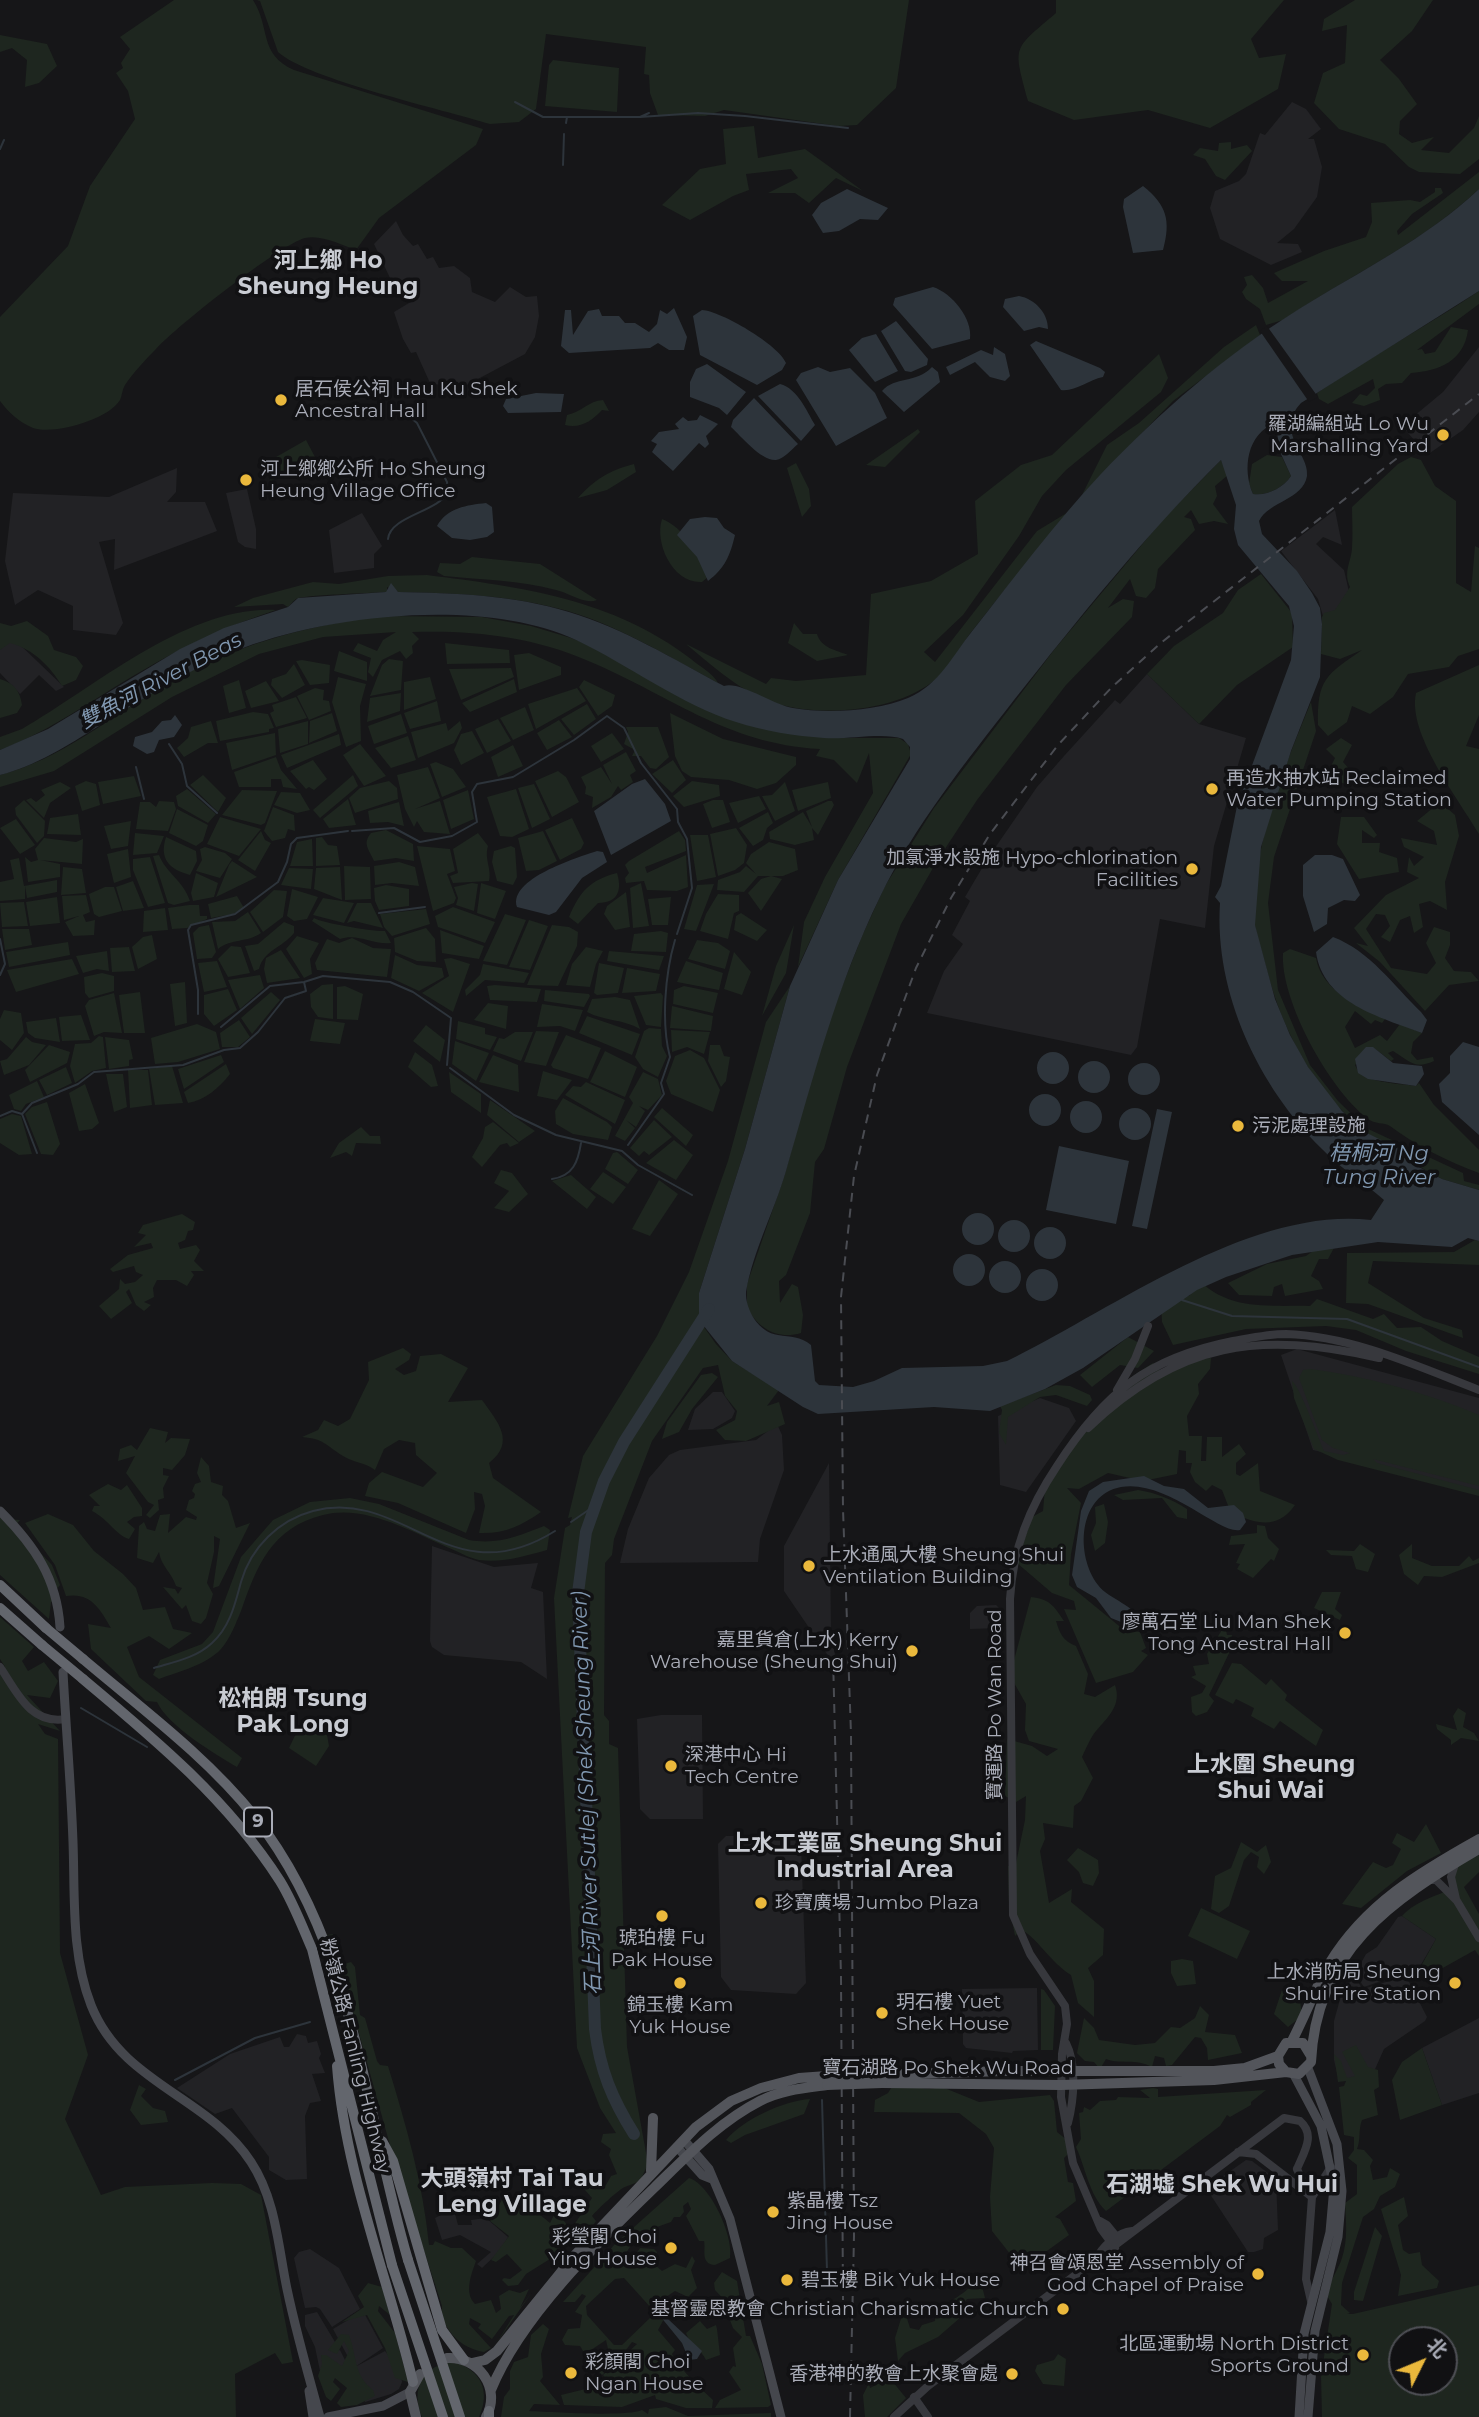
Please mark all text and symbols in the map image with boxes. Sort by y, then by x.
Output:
district label: 河上鄉 Ho Sheung Heung [238,247,418,301]
place label: 居石侯公祠 Hau Ku Shek Ancestral Hall [295,378,518,422]
marker: 居石侯公祠 Hau Ku Shek Ancestral Hall [273,392,289,408]
place label: 羅湖編組站 Lo Wu Marshalling Yard [1268,413,1429,457]
marker: 羅湖編組站 Lo Wu Marshalling Yard [1435,427,1451,443]
place label: 河上鄉鄉公所 Ho Sheung Heung Village Office [260,458,486,502]
marker: 河上鄉鄉公所 Ho Sheung Heung Village Office [238,472,254,488]
water label: 雙魚河 River Beas [76,628,246,734]
place label: 再造水抽水站 Reclaimed Water Pumping Station [1226,767,1452,811]
marker: 再造水抽水站 Reclaimed Water Pumping Station [1204,781,1220,797]
place label: 加氯淨水設施 Hypo-chlorination Facilities [886,847,1178,891]
marker: 加氯淨水設施 Hypo-chlorination Facilities [1184,861,1200,877]
place label: 污泥處理設施 [1252,1115,1366,1137]
marker: 污泥處理設施 [1230,1118,1246,1134]
water label: 梧桐河 Ng Tung River [1323,1141,1435,1191]
place label: 上水通風大樓 Sheung Shui Ventilation Building [823,1544,1064,1588]
marker: 上水通風大樓 Sheung Shui Ventilation Building [801,1558,817,1574]
water label: 石上河 River Sutlej (Shek Sheung River) [567,1590,607,1996]
street label: 寶運路 Po Wan Road [984,1609,1006,1801]
place label: 廖萬石堂 Liu Man Shek Tong Ancestral Hall [1121,1611,1331,1655]
marker: 廖萬石堂 Liu Man Shek Tong Ancestral Hall [1337,1625,1353,1641]
place label: 嘉里貨倉(上水) Kerry Warehouse (Sheung Shui) [650,1629,898,1673]
marker: 嘉里貨倉(上水) Kerry Warehouse (Sheung Shui) [904,1643,920,1659]
district label: 松柏朗 Tsung Pak Long [219,1685,367,1739]
place label: 深港中心 Hi Tech Centre [685,1744,799,1788]
district label: 上水圍 Sheung Shui Wai [1187,1751,1355,1805]
marker: 深港中心 Hi Tech Centre [663,1758,679,1774]
road number: 9 [244,1808,272,1836]
district label: 上水工業區 Sheung Shui Industrial Area [728,1830,1002,1884]
place label: 珍寶廣場 Jumbo Plaza [775,1892,979,1914]
marker: 珍寶廣場 Jumbo Plaza [753,1895,769,1911]
marker: 琥珀樓 Fu Pak House [654,1908,670,1924]
place label: 琥珀樓 Fu Pak House [611,1927,713,1971]
street label: 粉嶺公路 Fanling Highway [315,1936,395,2176]
place label: 上水消防局 Sheung Shui Fire Station [1266,1961,1441,2005]
marker: 錦玉樓 Kam Yuk House [672,1975,688,1991]
marker: 上水消防局 Sheung Shui Fire Station [1447,1975,1463,1991]
place label: 玥石樓 Yuet Shek House [896,1991,1009,2035]
place label: 錦玉樓 Kam Yuk House [627,1994,733,2038]
marker: 玥石樓 Yuet Shek House [874,2005,890,2021]
street label: 寶石湖路 Po Shek Wu Road [822,2057,1074,2079]
district label: 大頭嶺村 Tai Tau Leng Village [420,2165,604,2219]
district label: 石湖墟 Shek Wu Hui [1106,2171,1338,2199]
place label: 紫晶樓 Tsz Jing House [787,2190,893,2234]
marker: 紫晶樓 Tsz Jing House [765,2204,781,2220]
place label: 彩瑩閣 Choi Ying House [548,2226,657,2270]
marker: 彩瑩閣 Choi Ying House [663,2240,679,2256]
place label: 神召會頌恩堂 Assembly of God Chapel of Praise [1010,2252,1244,2296]
marker: 神召會頌恩堂 Assembly of God Chapel of Praise [1250,2266,1266,2282]
place label: 碧玉樓 Bik Yuk House [801,2269,1000,2291]
marker: 碧玉樓 Bik Yuk House [779,2272,795,2288]
place label: 基督靈恩教會 Christian Charismatic Church [651,2298,1049,2320]
marker: 基督靈恩教會 Christian Charismatic Church [1055,2301,1071,2317]
north arrow [1388,2326,1458,2396]
place label: 北區運動場 North District Sports Ground [1119,2333,1349,2377]
text: 北 [1422,2333,1452,2362]
marker: 北區運動場 North District Sports Ground [1355,2347,1371,2363]
place label: 彩顏閣 Choi Ngan House [585,2351,703,2395]
place label: 香港神的教會上水聚會處 [789,2363,998,2385]
marker: 彩顏閣 Choi Ngan House [563,2365,579,2381]
marker: 香港神的教會上水聚會處 [1004,2366,1020,2382]

